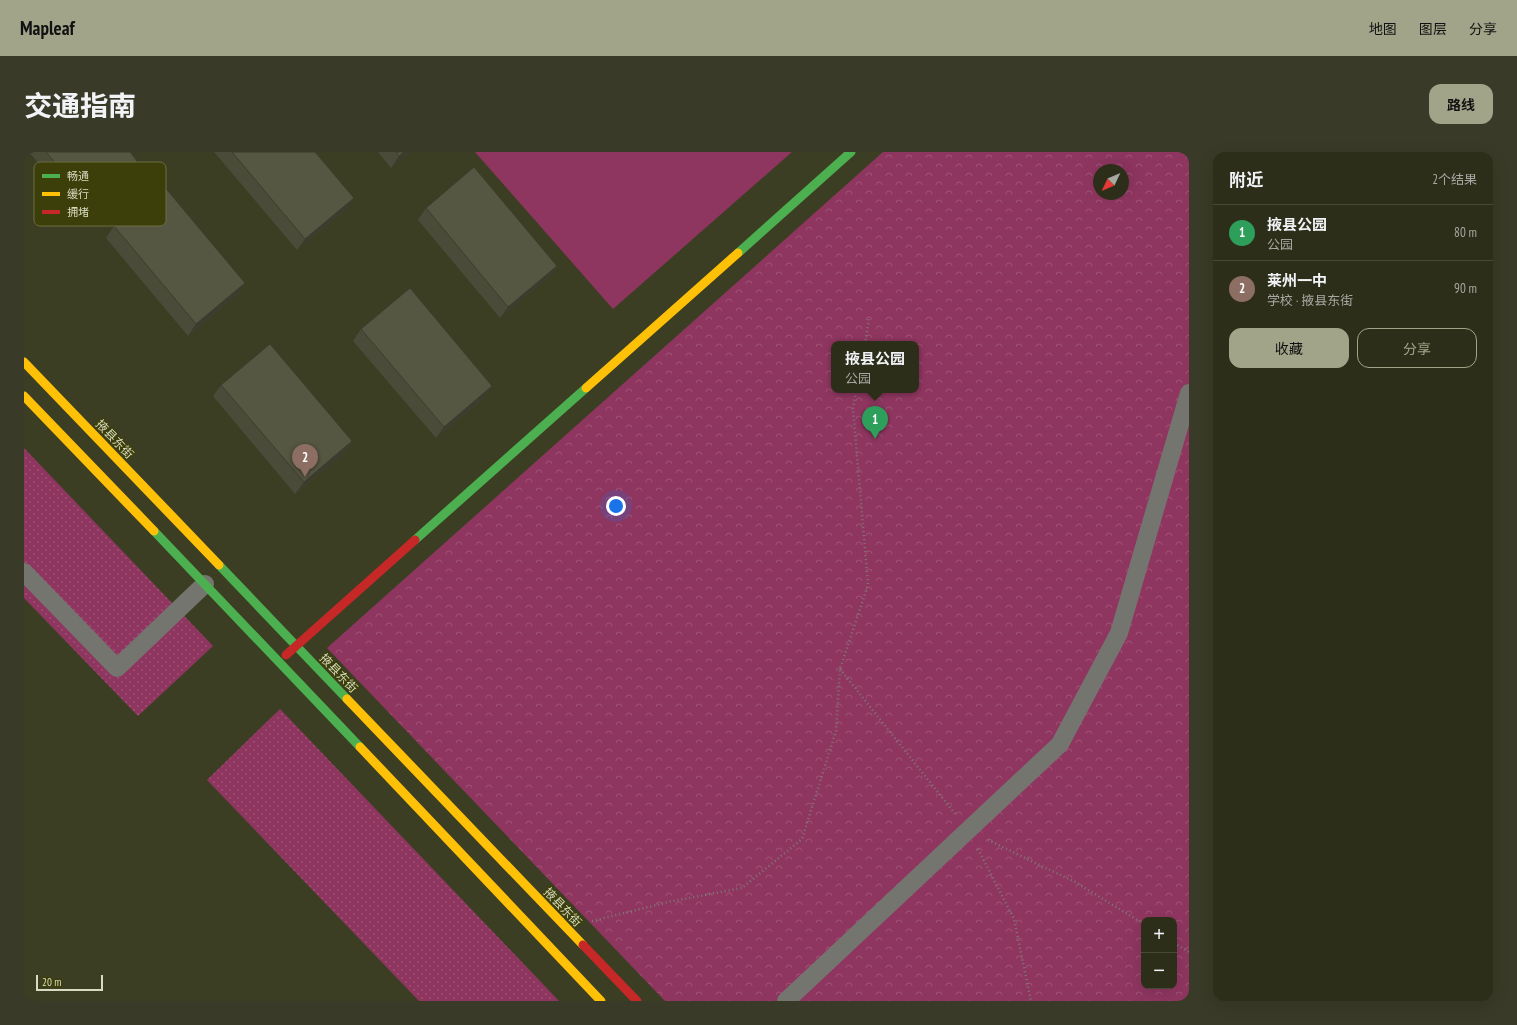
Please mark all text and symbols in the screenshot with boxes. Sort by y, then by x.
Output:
text: Mapleaf [20,16,75,40]
text: 地图 [1369,20,1397,38]
text: 图层 [1419,20,1447,38]
text: 分享 [1469,20,1497,38]
button: 路线 [1429,84,1493,124]
text: 交通指南 [24,87,136,124]
legend [34,162,166,226]
north arrow [1093,164,1129,200]
text: 畅通 [67,169,89,183]
text: 附近 [1229,169,1263,191]
text: 2个结果 [1432,171,1477,188]
text: 缓行 [67,187,89,201]
text: 拥堵 [67,205,89,219]
text: 掖县公园 [1267,215,1327,234]
text: 1 [1239,224,1245,241]
text: 80 m [1454,224,1477,241]
text: 公园 [1267,236,1293,253]
text: 莱州一中 [1267,271,1327,290]
text: 2 [1239,280,1245,297]
text: 90 m [1454,280,1477,297]
text: 学校 · 掖县东街 [1267,292,1353,309]
button: 收藏 [1229,328,1349,368]
button: 分享 [1357,328,1477,368]
popup [831,341,919,393]
text: 掖县公园 [845,349,905,368]
text: 公园 [845,370,871,387]
pin: 1 [862,406,888,439]
street label: 掖县东街 [93,417,137,461]
pin: 2 [292,444,318,477]
your location [606,496,626,516]
street label: 掖县东街 [317,651,361,695]
street label: 掖县东街 [541,885,585,929]
map controls [1141,917,1177,989]
button: + [1141,917,1177,953]
button: − [1141,953,1177,989]
scale bar [36,973,103,992]
text: 20 m [42,975,61,989]

